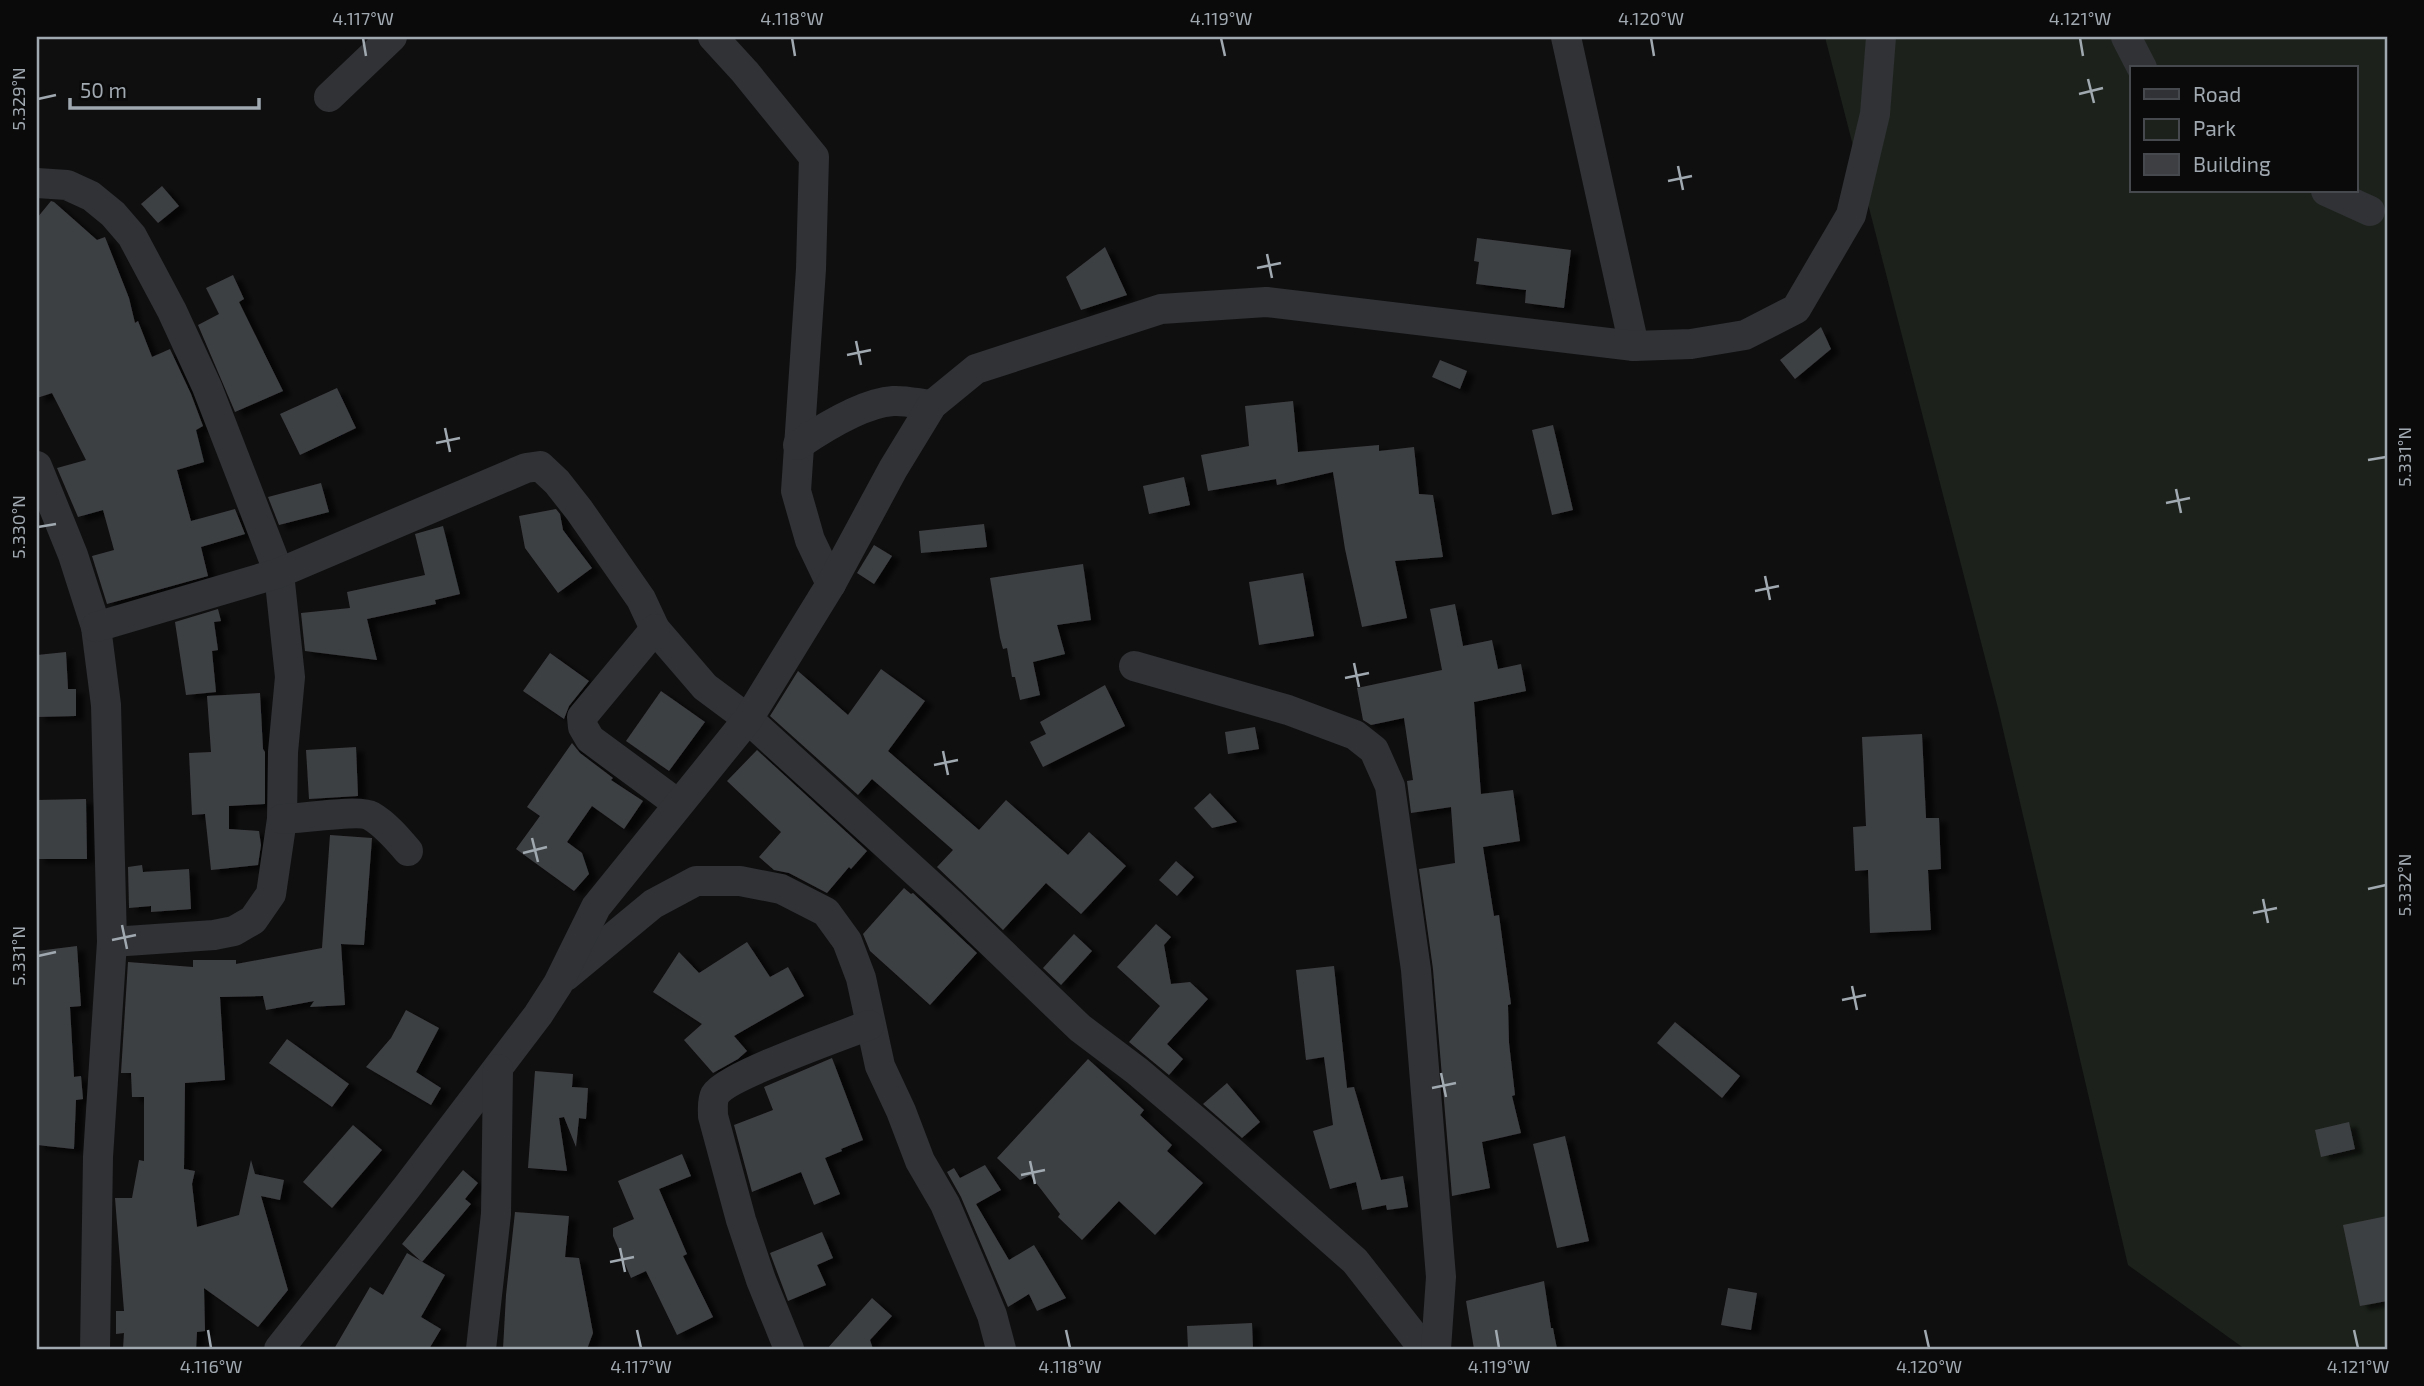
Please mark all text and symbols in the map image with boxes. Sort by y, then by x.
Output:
text: 4.117°W [332,7,394,29]
text: 4.118°W [760,7,824,29]
text: 4.119°W [1190,7,1252,29]
text: 4.120°W [1618,7,1684,29]
text: 4.121°W [2049,7,2111,29]
scale bar [70,66,259,110]
legend [2130,66,2358,192]
text: 5.329°N [7,67,29,131]
text: 50 m [80,77,127,102]
text: Road [2193,81,2241,106]
text: Park [2193,115,2236,140]
text: Building [2193,151,2271,176]
text: 5.331°N [2393,427,2415,487]
text: 5.330°N [7,495,29,559]
text: 5.332°N [2393,853,2415,917]
text: 5.331°N [7,926,29,986]
text: 4.116°W [180,1355,242,1377]
text: 4.117°W [610,1355,672,1377]
text: 4.118°W [1038,1355,1102,1377]
text: 4.119°W [1468,1355,1530,1377]
text: 4.120°W [1896,1355,1962,1377]
text: 4.121°W [2327,1355,2389,1377]

